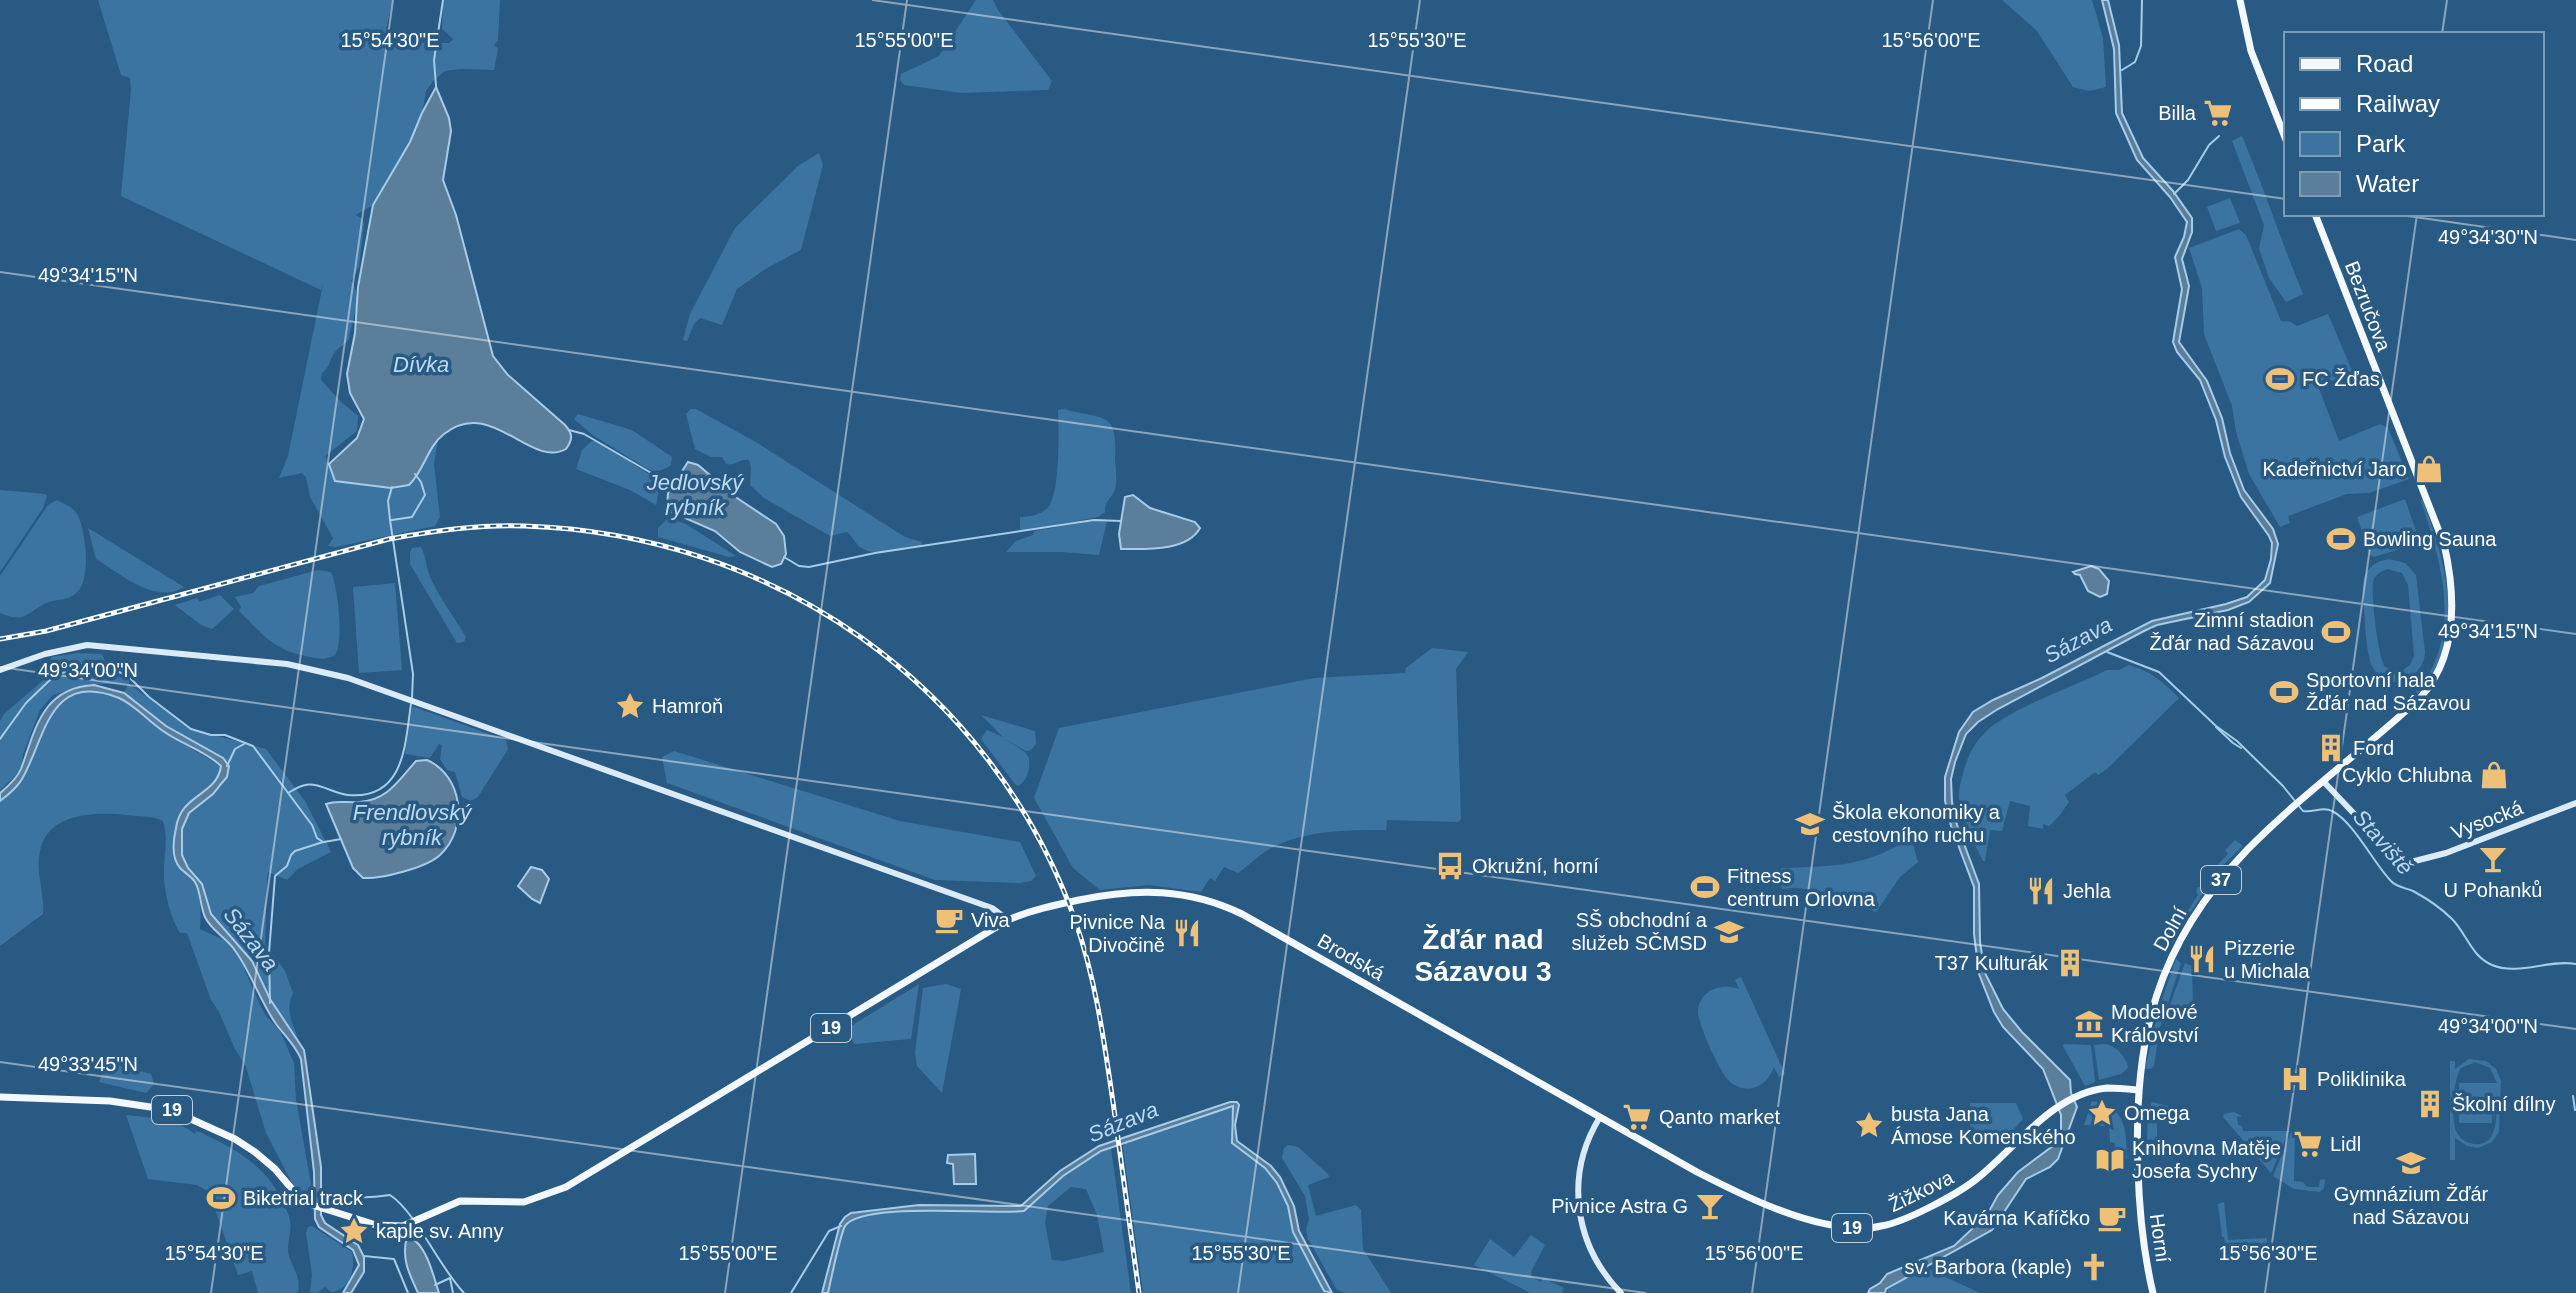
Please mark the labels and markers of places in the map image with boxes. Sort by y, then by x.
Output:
supermarket icon: Billa [2203,98,2233,128]
place label: Billa [2158,102,2197,124]
sports icon: FC Žďas [2265,364,2295,394]
place label: FC Žďas [2302,368,2380,390]
shop icon: Kadeřnictví Jaro [2414,454,2444,484]
place label: Kadeřnictví Jaro [2262,458,2407,480]
sports icon: Bowling Sauna [2326,524,2356,554]
place label: Bowling Sauna [2363,528,2497,550]
place label: Zimní stadion Žďár nad Sázavou [2149,609,2314,654]
sports icon: Zimní stadion Žďár nad Sázavou [2321,617,2351,647]
place label: Sportovní hala Žďár nad Sázavou [2306,669,2471,714]
sports icon: Sportovní hala Žďár nad Sázavou [2269,677,2299,707]
place icon: Hamroň [615,691,645,721]
place label: Hamroň [652,695,723,717]
building icon: Ford [2316,733,2346,763]
place label: Ford [2353,737,2394,759]
shop icon: Cyklo Chlubna [2479,760,2509,790]
place label: Cyklo Chlubna [2342,764,2473,786]
place label: Škola ekonomiky a cestovního ruchu [1832,801,2001,846]
school or university icon: Škola ekonomiky a cestovního ruchu [1795,809,1825,839]
bar icon: U Pohanků [2478,844,2508,874]
bus stop icon: Okružní, horní [1435,851,1465,881]
place label: Okružní, horní [1472,855,1599,877]
place label: Fitness centrum Orlovna [1727,865,1876,910]
sports icon: Fitness centrum Orlovna [1690,872,1720,902]
restaurant icon: Jehla [2026,876,2056,906]
place label: U Pohanků [2444,879,2542,901]
place label: Jehla [2063,880,2112,902]
cafe icon: Viva [934,905,964,935]
place label: Viva [971,909,1010,931]
place label: SŠ obchodní a služeb SČMSD [1571,909,1708,954]
place label: Pivnice Na Divočině [1069,911,1166,956]
school or university icon: SŠ obchodní a služeb SČMSD [1714,917,1744,947]
restaurant icon: Pivnice Na Divočině [1172,918,1202,948]
place label: Pizzerie u Michala [2224,937,2310,982]
restaurant icon: Pizzerie u Michala [2187,944,2217,974]
building icon: T37 Kulturák [2055,948,2085,978]
place label: T37 Kulturák [1935,952,2049,974]
place label: Modelové Království [2111,1001,2199,1046]
museum icon: Modelové Království [2074,1009,2104,1039]
hospital icon: Poliklinika [2280,1064,2310,1094]
place label: Poliklinika [2317,1068,2407,1090]
building icon: Školní dílny [2415,1089,2445,1119]
place label: Školní dílny [2452,1093,2555,1115]
place icon: Omega [2087,1098,2117,1128]
supermarket icon: Qanto market [1622,1102,1652,1132]
place label: Omega [2124,1102,2190,1124]
place label: busta Jana Ámose Komenského [1891,1103,2076,1148]
place label: Qanto market [1659,1106,1781,1128]
place icon: busta Jana Ámose Komenského [1854,1110,1884,1140]
supermarket icon: Lidl [2293,1129,2323,1159]
place label: Lidl [2330,1133,2361,1155]
place label: Knihovna Matěje Josefa Sychry [2132,1137,2281,1182]
library icon: Knihovna Matěje Josefa Sychry [2095,1145,2125,1175]
school or university icon: Gymnázium Žďár nad Sázavou [2396,1148,2426,1178]
sports icon: Biketrial track [206,1183,236,1213]
place label: Gymnázium Žďár nad Sázavou [2334,1183,2489,1228]
place label: Biketrial track [243,1187,364,1209]
bar icon: Pivnice Astra G [1695,1191,1725,1221]
place label: Pivnice Astra G [1551,1195,1688,1217]
cafe icon: Kavárna Kafíčko [2097,1203,2127,1233]
place label: Kavárna Kafíčko [1943,1207,2090,1229]
place icon: kaple sv. Anny [339,1216,369,1246]
place label: kaple sv. Anny [376,1220,503,1242]
church icon: sv. Barbora (kaple) [2079,1252,2109,1282]
place label: sv. Barbora (kaple) [1905,1256,2072,1278]

